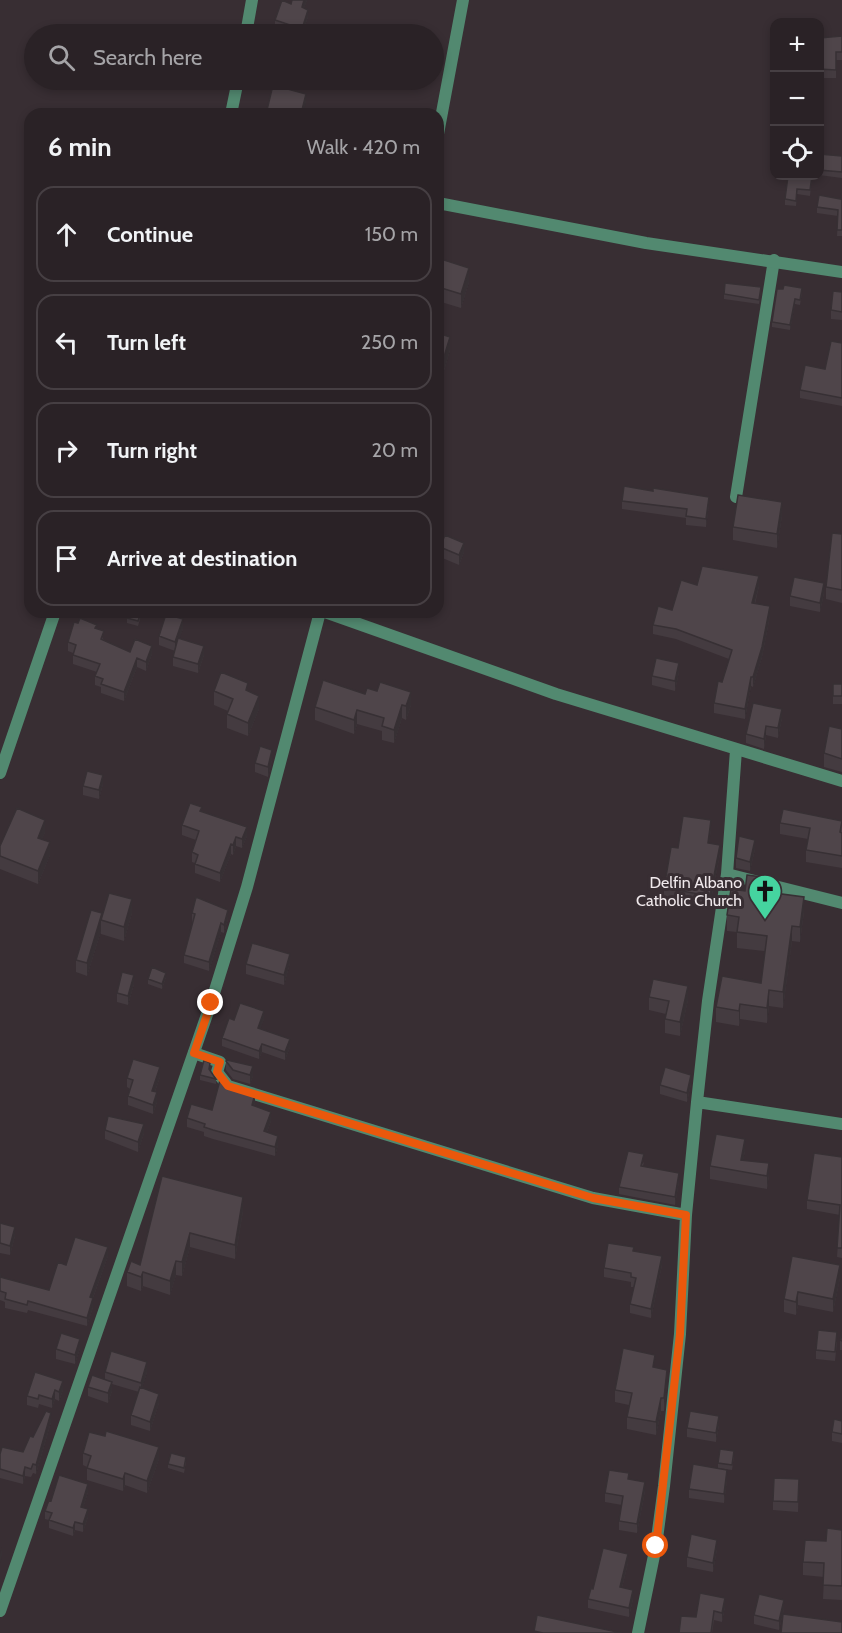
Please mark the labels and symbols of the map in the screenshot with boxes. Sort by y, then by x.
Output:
place label: Delfin Albano Catholic Church [636,873,742,910]
church icon: Delfin Albano Catholic Church [747,873,783,920]
route end [197,989,223,1015]
route start [642,1532,668,1558]

